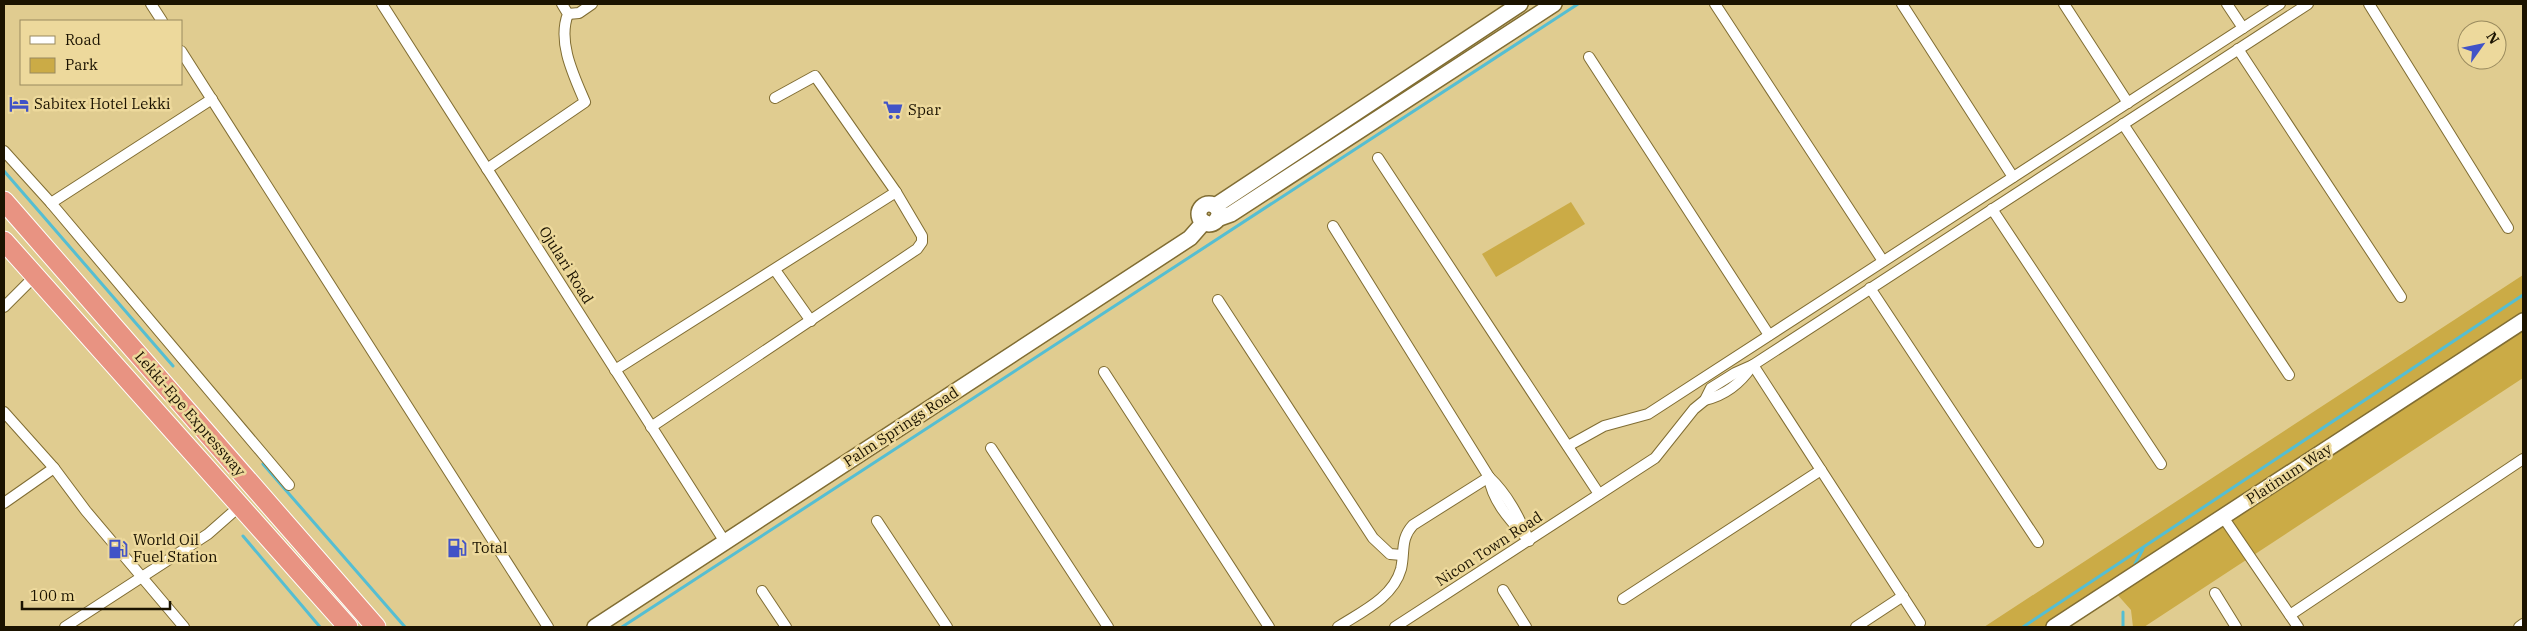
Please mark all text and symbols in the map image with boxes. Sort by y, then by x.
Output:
legend [20,20,182,85]
north arrow [2457,20,2507,70]
text: N [2482,28,2503,47]
text: Road [65,30,101,49]
text: Park [65,55,98,74]
hotel icon: Sabitex Hotel Lekki [8,93,30,115]
place label: Sabitex Hotel Lekki [34,94,171,113]
supermarket icon: Spar [882,99,904,121]
place label: Spar [908,100,941,119]
street label: Ojulari Road [535,222,598,307]
street label: Lekki-Epe Expressway [131,347,250,480]
street label: Palm Springs Road [840,382,962,471]
street label: Platinum Way [2242,439,2335,508]
street label: Nicon Town Road [1432,507,1546,590]
place label: World Oil Fuel Station [133,530,218,566]
fuel station icon: Total [446,537,468,559]
fuel station icon: World Oil Fuel Station [107,538,129,560]
place label: Total [472,538,508,557]
scale bar [22,578,170,610]
text: 100 m [30,586,75,605]

